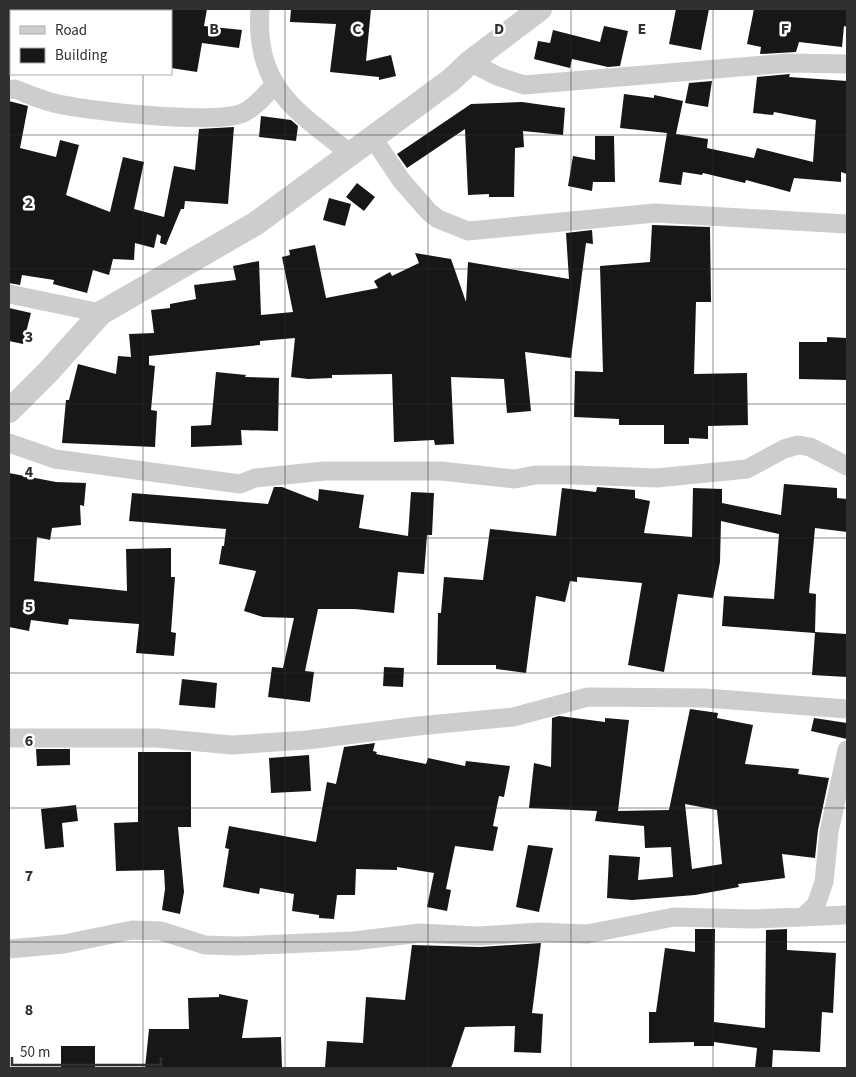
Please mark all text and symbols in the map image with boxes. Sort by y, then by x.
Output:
legend [10,10,172,75]
text: B [209,18,219,40]
text: C [352,18,362,40]
text: D [494,18,504,40]
text: E [638,18,646,40]
text: F [781,18,789,40]
text: Road [55,20,87,41]
text: Building [55,45,108,66]
text: 2 [25,192,33,214]
text: 3 [25,326,33,348]
text: 4 [25,461,34,483]
text: 5 [25,596,33,618]
text: 6 [25,730,33,752]
text: 7 [25,865,33,887]
text: 8 [25,999,33,1021]
scale bar [12,1034,161,1066]
text: 50 m [20,1042,50,1063]

